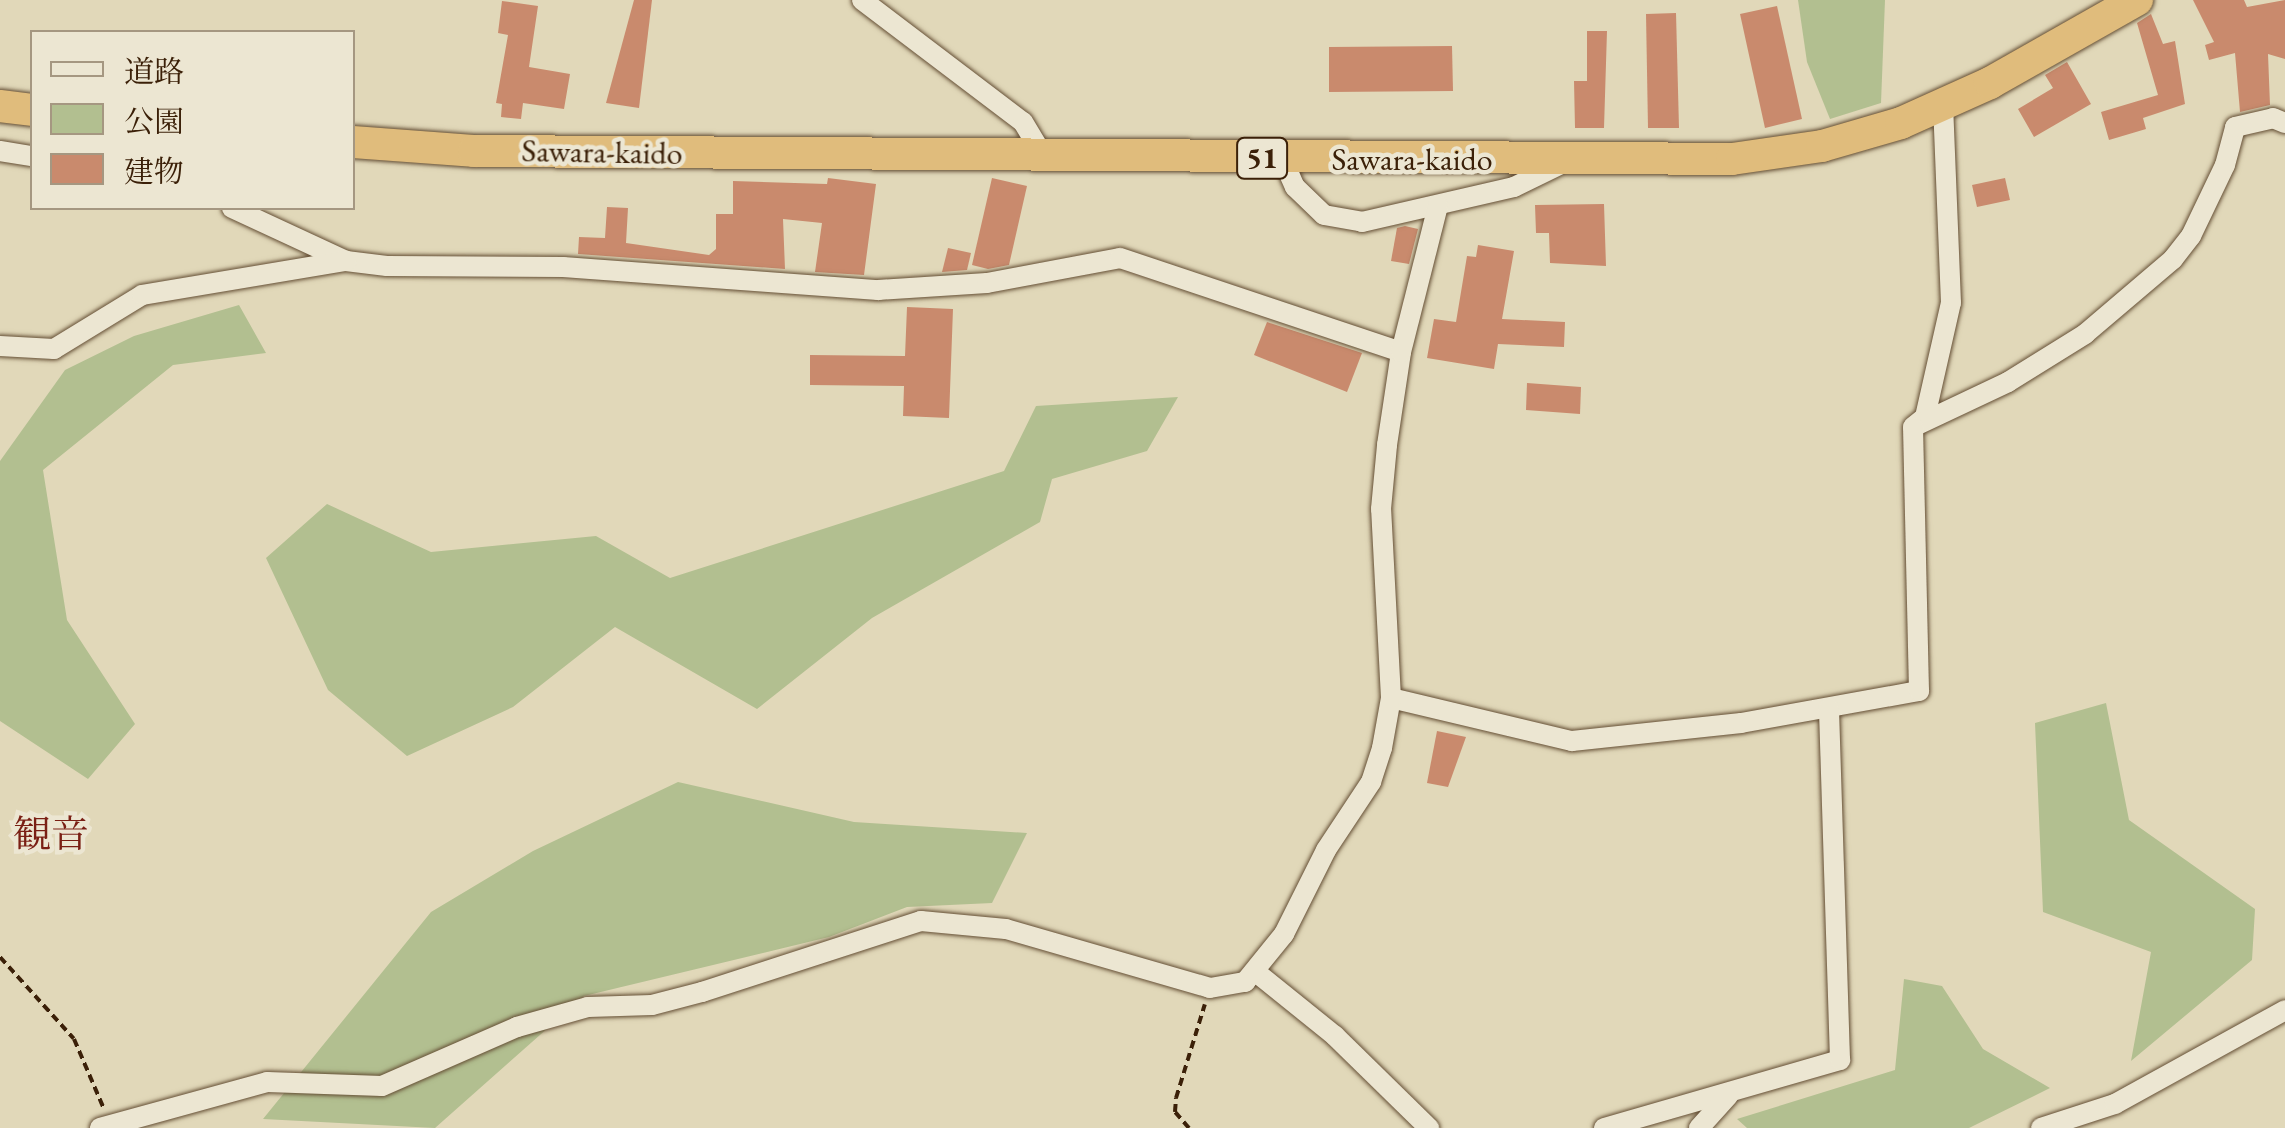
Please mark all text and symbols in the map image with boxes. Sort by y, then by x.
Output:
legend [30,30,355,210]
text: 道路 [124,52,184,91]
text: 公園 [124,102,184,141]
street label: Sawara-kaido [521,131,683,173]
road number: 51 [1234,133,1290,183]
street label: Sawara-kaido [1331,140,1493,178]
text: 建物 [124,152,184,191]
district label: 観音 [13,811,89,857]

